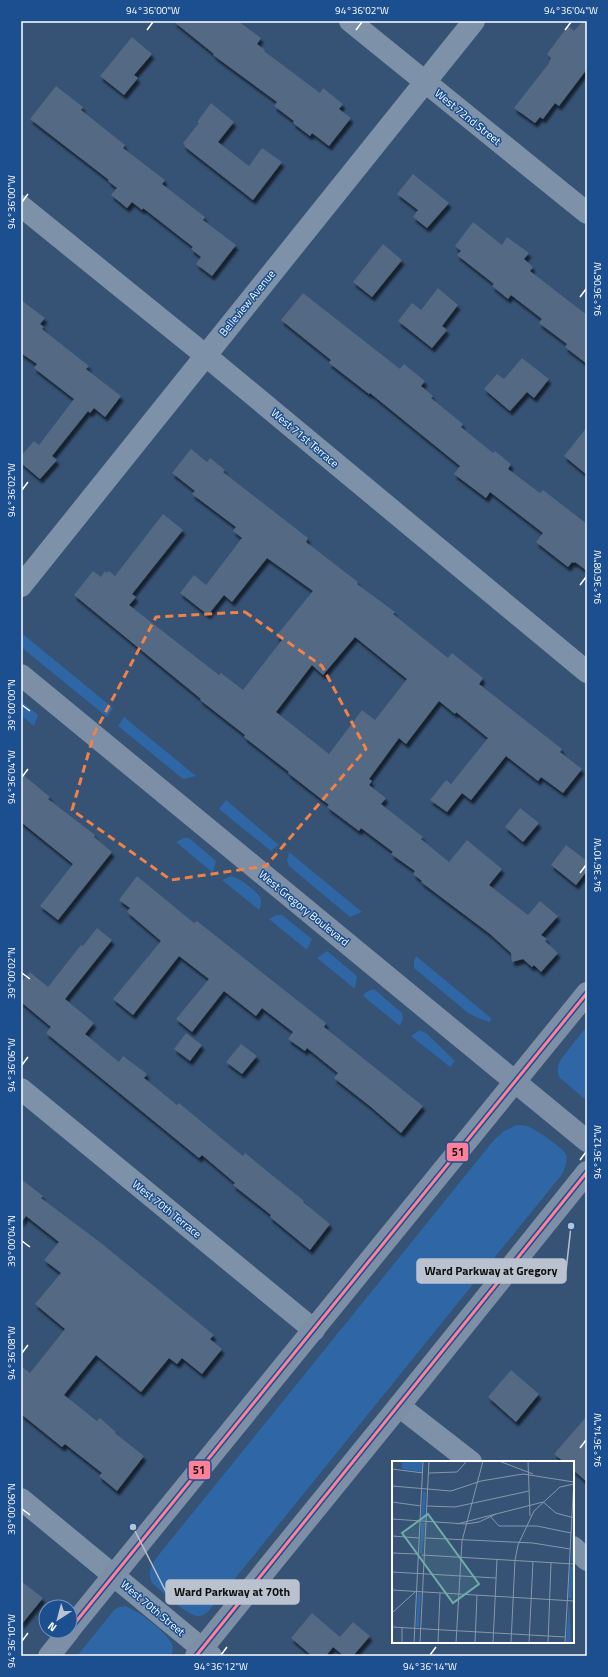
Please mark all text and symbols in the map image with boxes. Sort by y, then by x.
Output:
text: 94°36'00"W [126,3,180,18]
text: 94°36'02"W [335,3,389,18]
text: 94°36'04"W [544,3,598,18]
street label: West 72nd Street [431,85,505,149]
text: 94°36'00"W [4,175,19,229]
text: 94°36'06"W [590,262,605,316]
street label: Belleview Avenue [215,266,279,340]
street label: West 71st Terrace [268,405,343,471]
text: 94°36'02"W [4,463,19,517]
text: 94°36'08"W [590,550,605,604]
text: 39°00'00"N [4,679,19,731]
text: 94°36'04"W [4,750,19,804]
text: 94°36'10"W [590,838,605,892]
street label: West Gregory Boulevard [255,866,353,950]
text: 39°00'02"N [4,947,19,999]
text: 94°36'06"W [4,1038,19,1092]
text: 94°36'12"W [590,1125,605,1179]
line badge: 51 [446,1142,469,1162]
text: 51 [452,1144,464,1160]
street label: West 70th Terrace [129,1176,205,1242]
text: 39°00'04"N [4,1215,19,1267]
callout: Ward Parkway at Gregory [417,1259,566,1283]
text: Ward Parkway at Gregory [425,1261,557,1280]
text: 94°36'08"W [4,1326,19,1380]
text: 94°36'14"W [590,1413,605,1467]
line badge: 51 [188,1460,211,1480]
inset map [392,1461,574,1643]
text: 51 [193,1462,205,1478]
text: 39°00'06"N [4,1483,19,1535]
street label: West 70th Street [117,1576,189,1640]
callout: Ward Parkway at 70th [166,1580,299,1604]
text: Ward Parkway at 70th [174,1582,290,1601]
north arrow [38,1599,78,1639]
text: 94°36'10"W [4,1614,19,1668]
text: N [44,1618,60,1636]
text: 94°36'12"W [194,1659,248,1674]
text: 94°36'14"W [403,1659,457,1674]

